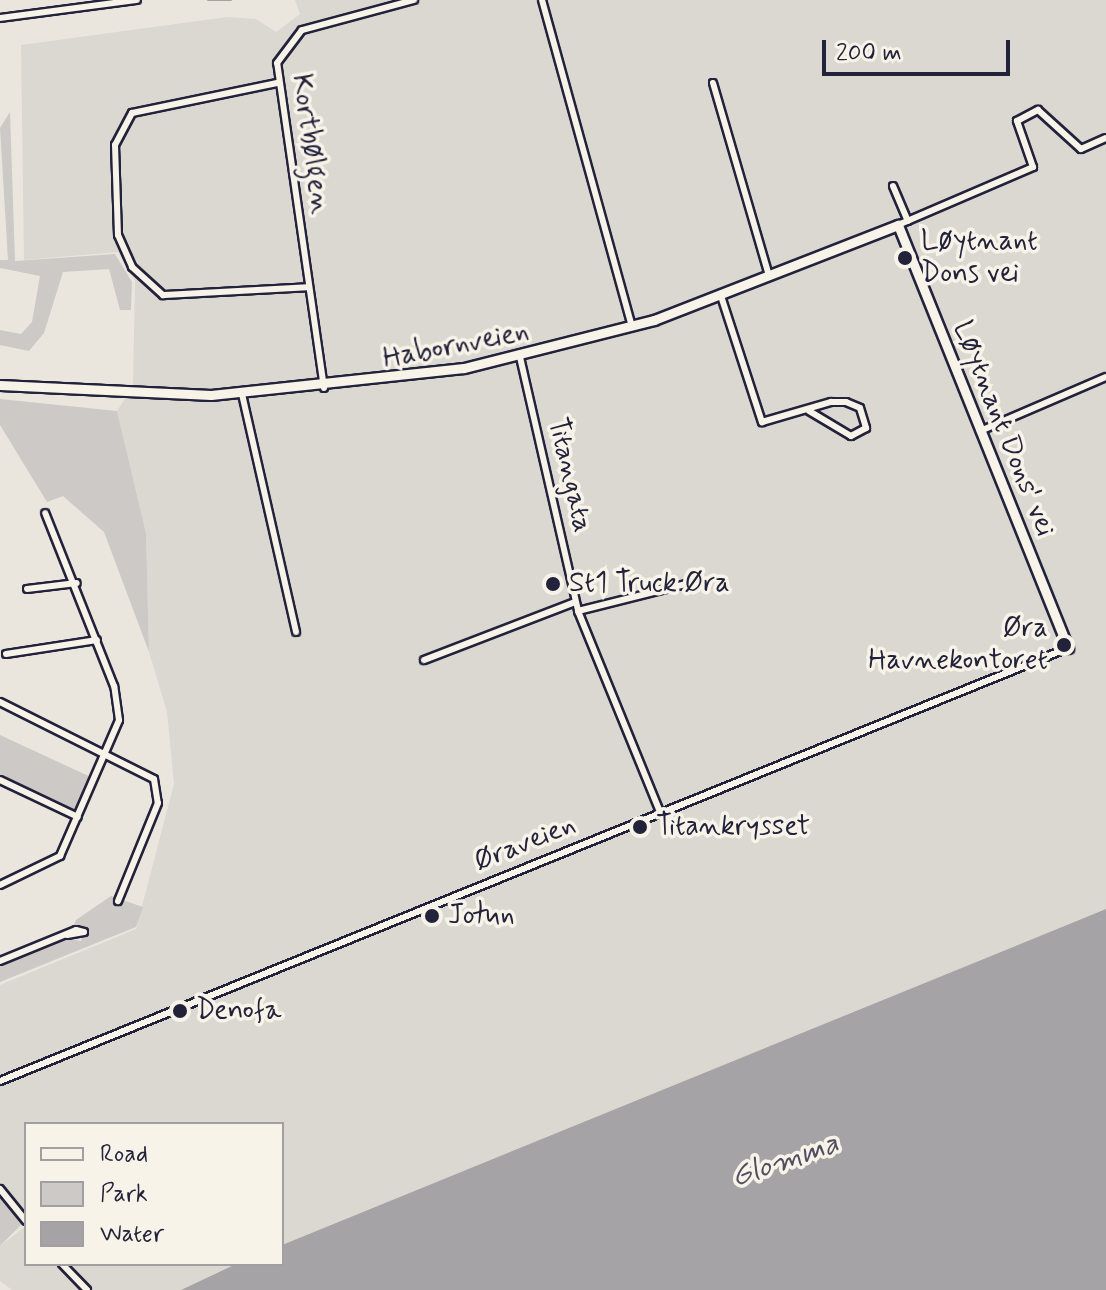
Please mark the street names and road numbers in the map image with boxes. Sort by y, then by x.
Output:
street label: Kortbølgen [284,72,336,216]
street label: Habornveien [380,315,532,377]
street label: Løytnant Dons' vei [945,317,1061,541]
street label: Titangata [539,414,599,536]
street label: Øraveien [470,809,580,879]

